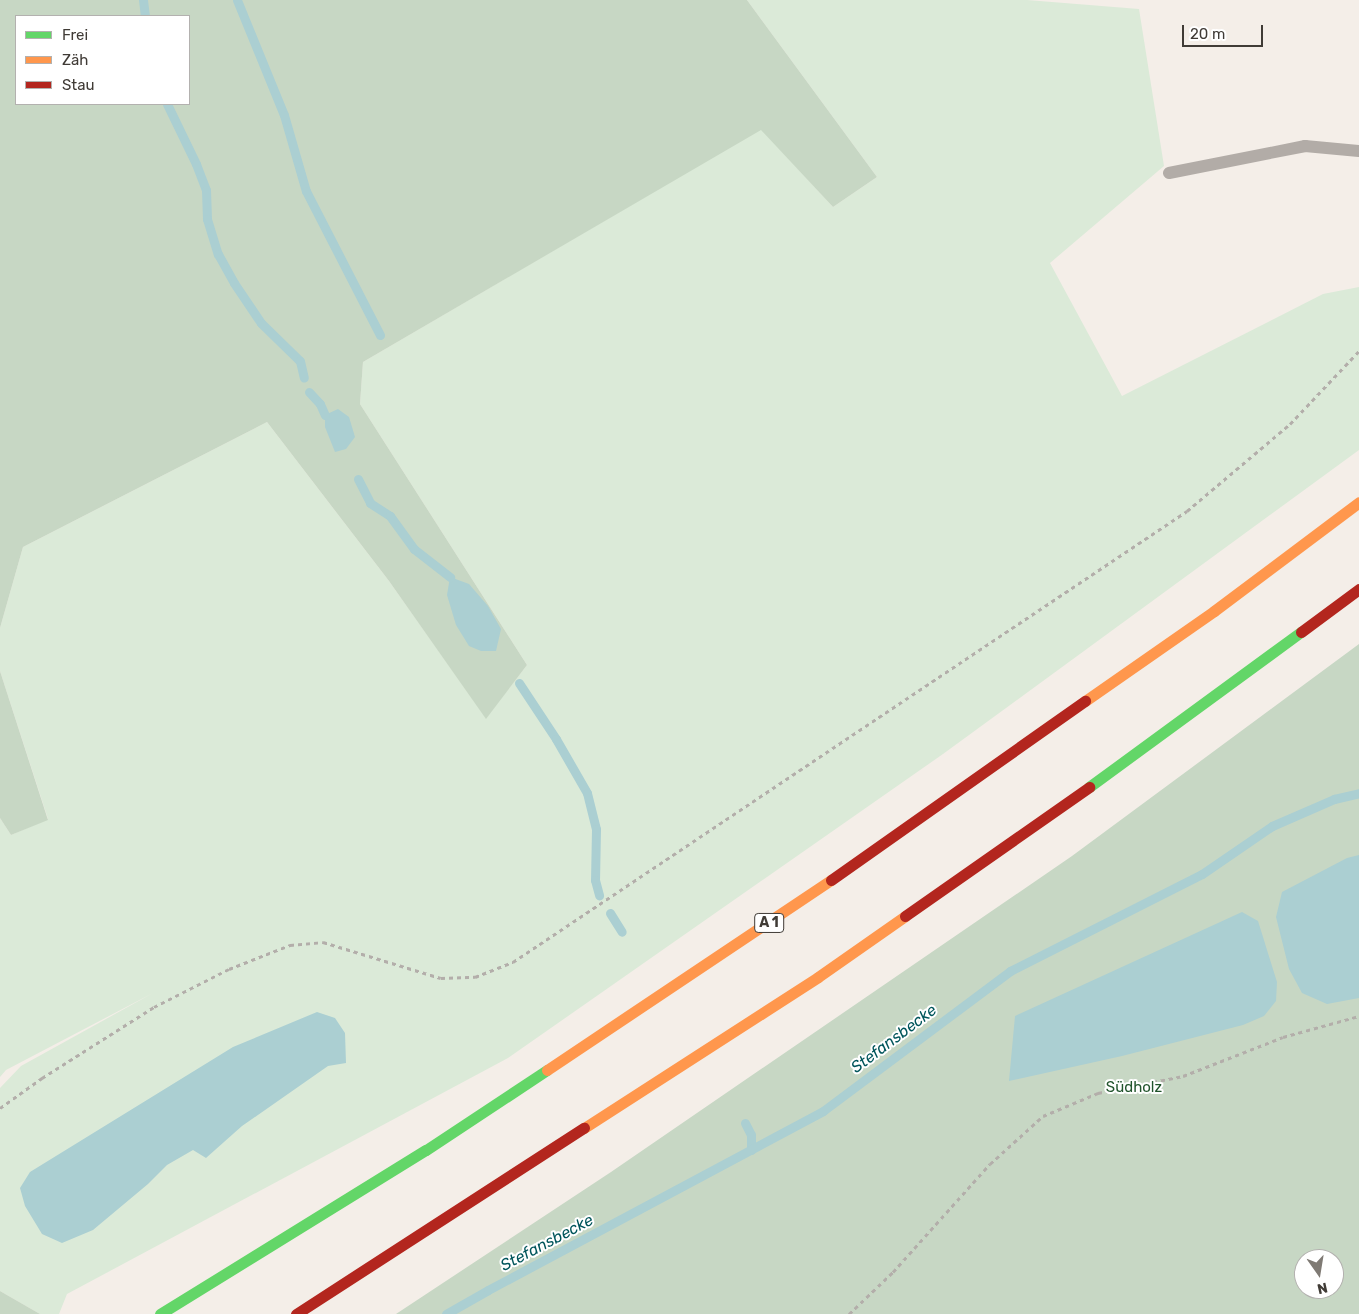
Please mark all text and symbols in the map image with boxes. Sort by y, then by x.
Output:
legend [15,15,190,105]
scale bar [1184,15,1265,47]
text: 20 m [1190,25,1225,43]
text: Frei [62,26,88,44]
text: Zäh [62,51,88,69]
text: Stau [62,76,95,94]
road number: A 1 [754,911,784,934]
water label: Stefansbecke [847,1001,941,1077]
park label: Südholz [1106,1079,1162,1097]
water label: Stefansbecke [497,1211,597,1275]
north arrow [1294,1249,1344,1299]
text: N [1315,1279,1329,1298]

